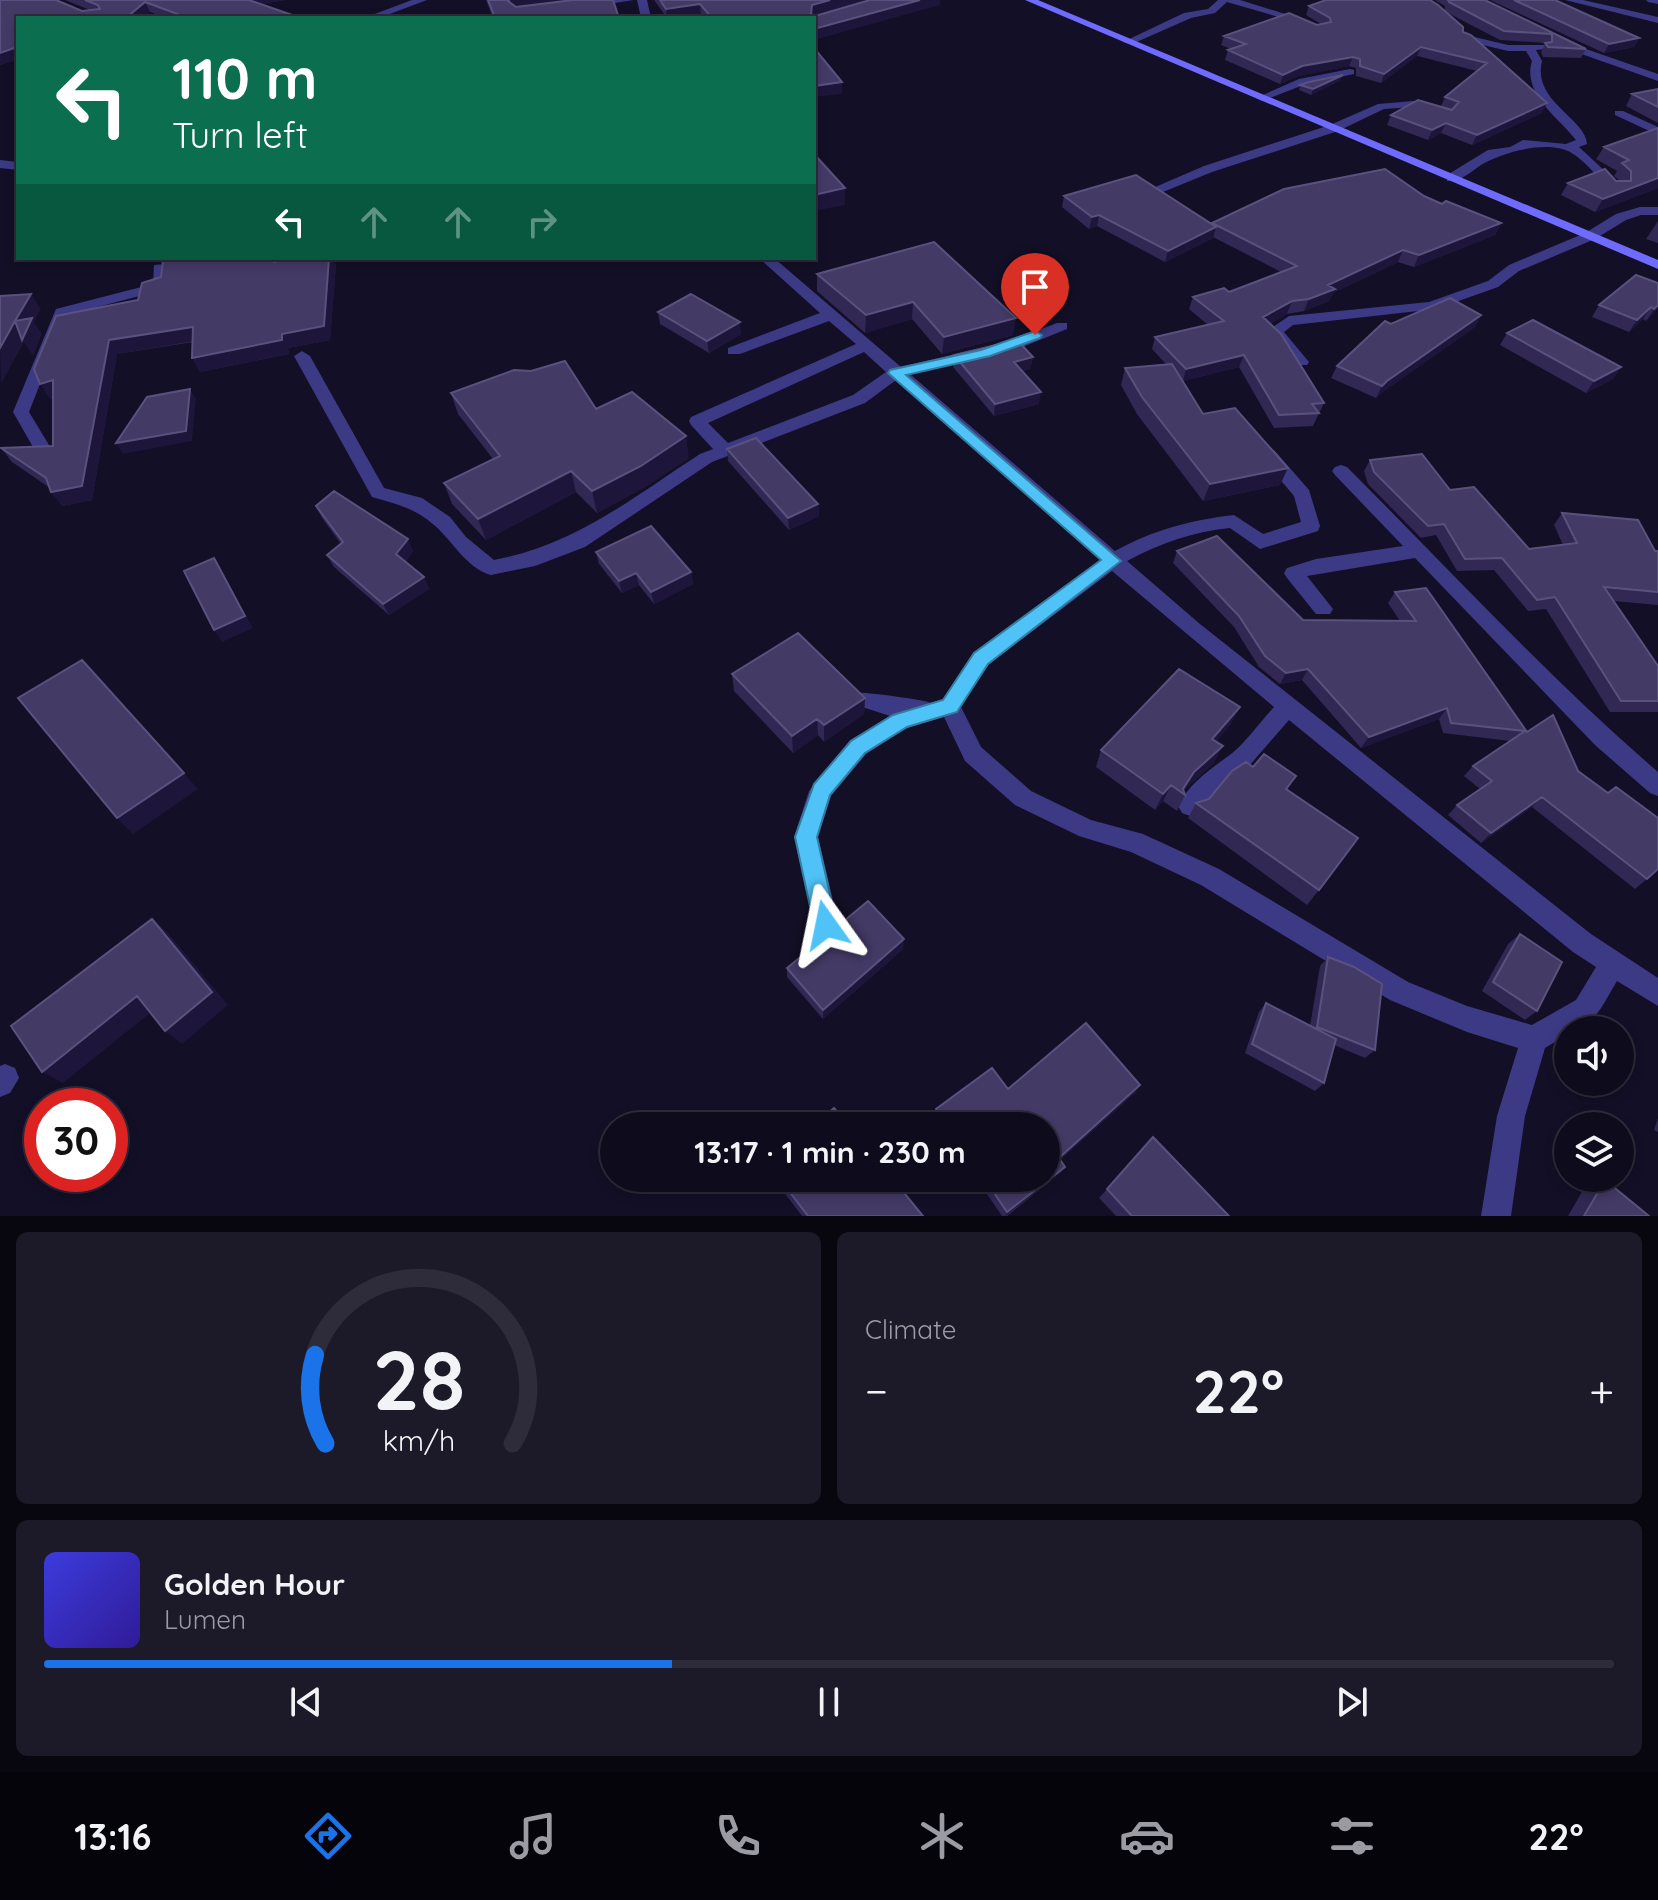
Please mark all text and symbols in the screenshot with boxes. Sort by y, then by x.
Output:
text: 110 m [172,43,317,113]
icon: left [40,48,144,152]
text: Turn left [172,112,308,157]
icon: left [268,200,312,244]
icon: ahead [352,200,396,244]
icon: ahead [436,200,480,244]
icon: right [520,200,564,244]
pin [1001,253,1069,335]
icon: arrive [1013,265,1057,309]
position arrow [784,883,868,967]
map controls [1554,1016,1634,1192]
button: sound [1554,1016,1634,1096]
speed limit sign: 30 [24,1088,128,1192]
button: layers [1554,1112,1634,1192]
text: 13:17 · 1 min · 230 m [694,1133,966,1171]
text: Climate [865,1313,956,1346]
text: 28 [372,1327,465,1431]
text: 22° [1193,1353,1284,1428]
text: − [865,1363,888,1418]
text: + [1589,1363,1614,1418]
text: km/h [382,1422,455,1458]
text: Golden Hour [164,1565,345,1603]
text: Lumen [164,1603,246,1636]
icon: previous [284,1680,328,1724]
icon: pause [807,1680,851,1724]
icon: next [1330,1680,1374,1724]
icon: directions [300,1808,356,1864]
icon: music [505,1808,561,1864]
icon: phone [710,1808,766,1864]
icon: climate [914,1808,970,1864]
icon: car [1119,1808,1175,1864]
icon: filters [1324,1808,1380,1864]
text: 13:16 [74,1814,151,1859]
text: 22° [1528,1814,1584,1859]

